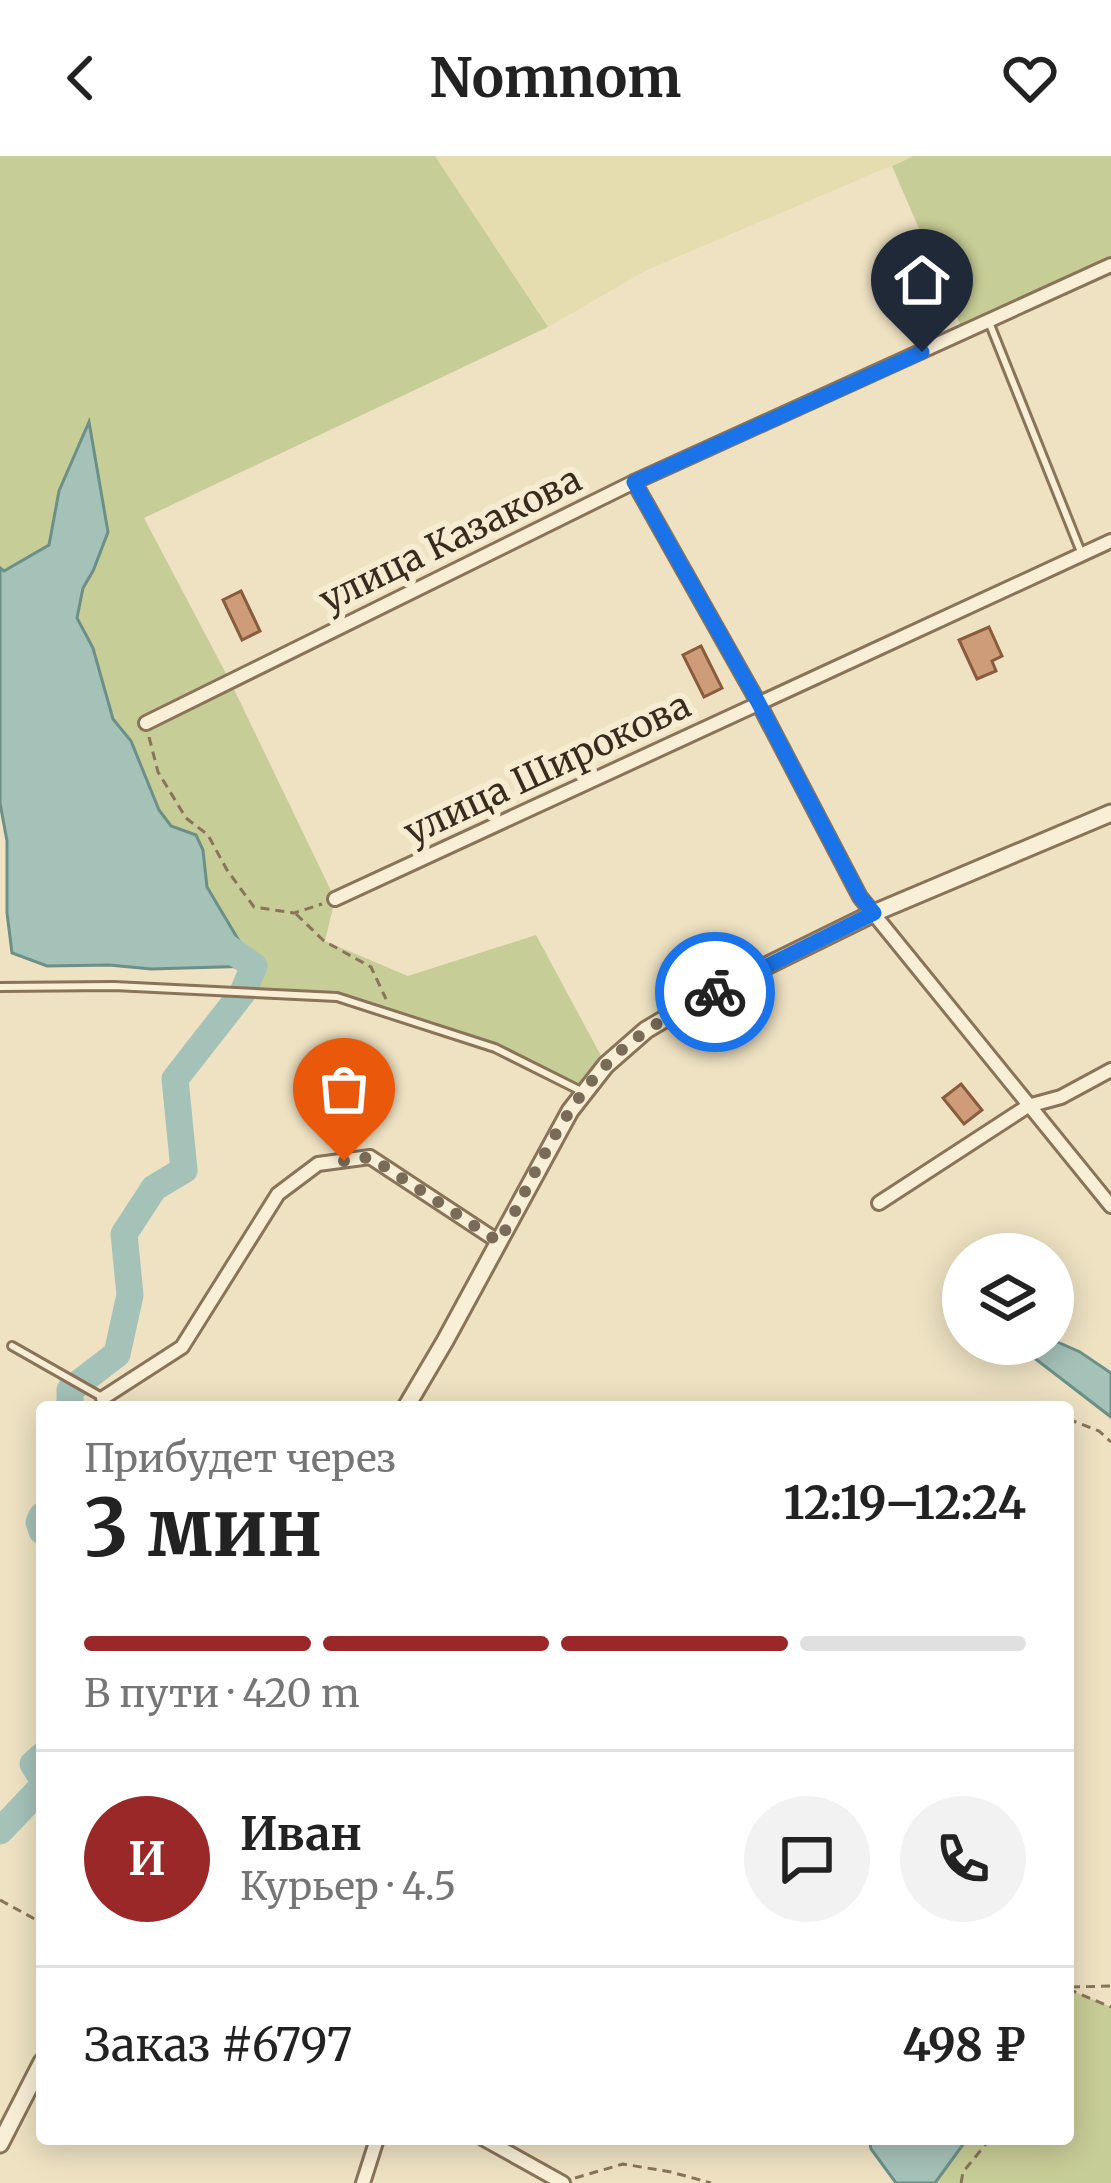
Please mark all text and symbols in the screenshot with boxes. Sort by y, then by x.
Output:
text: Nomnom [430,44,681,112]
icon: back [48,45,114,111]
icon: heart [997,45,1063,111]
pin [871,229,973,352]
icon: home [889,247,955,313]
street label: улица Казакова [312,457,588,622]
street label: улица Широкова [397,682,698,855]
courier [655,932,775,1052]
icon: bike [682,959,748,1025]
pin [293,1038,395,1161]
icon: bag [311,1056,377,1122]
map controls [942,1233,1074,1365]
button: layers [942,1233,1074,1365]
text: Прибудет через [84,1434,396,1483]
text: 12:19–12:24 [783,1475,1026,1531]
text: 3 мин [84,1479,322,1577]
text: В пути · 420 m [84,1669,360,1718]
button: chat [744,1796,870,1922]
button: phone [900,1796,1026,1922]
text: Иван [240,1806,362,1862]
text: И [128,1831,166,1887]
text: Курьер · 4.5 [240,1862,456,1911]
text: Заказ #6797 [84,2017,352,2073]
text: 498 ₽ [902,2017,1026,2073]

